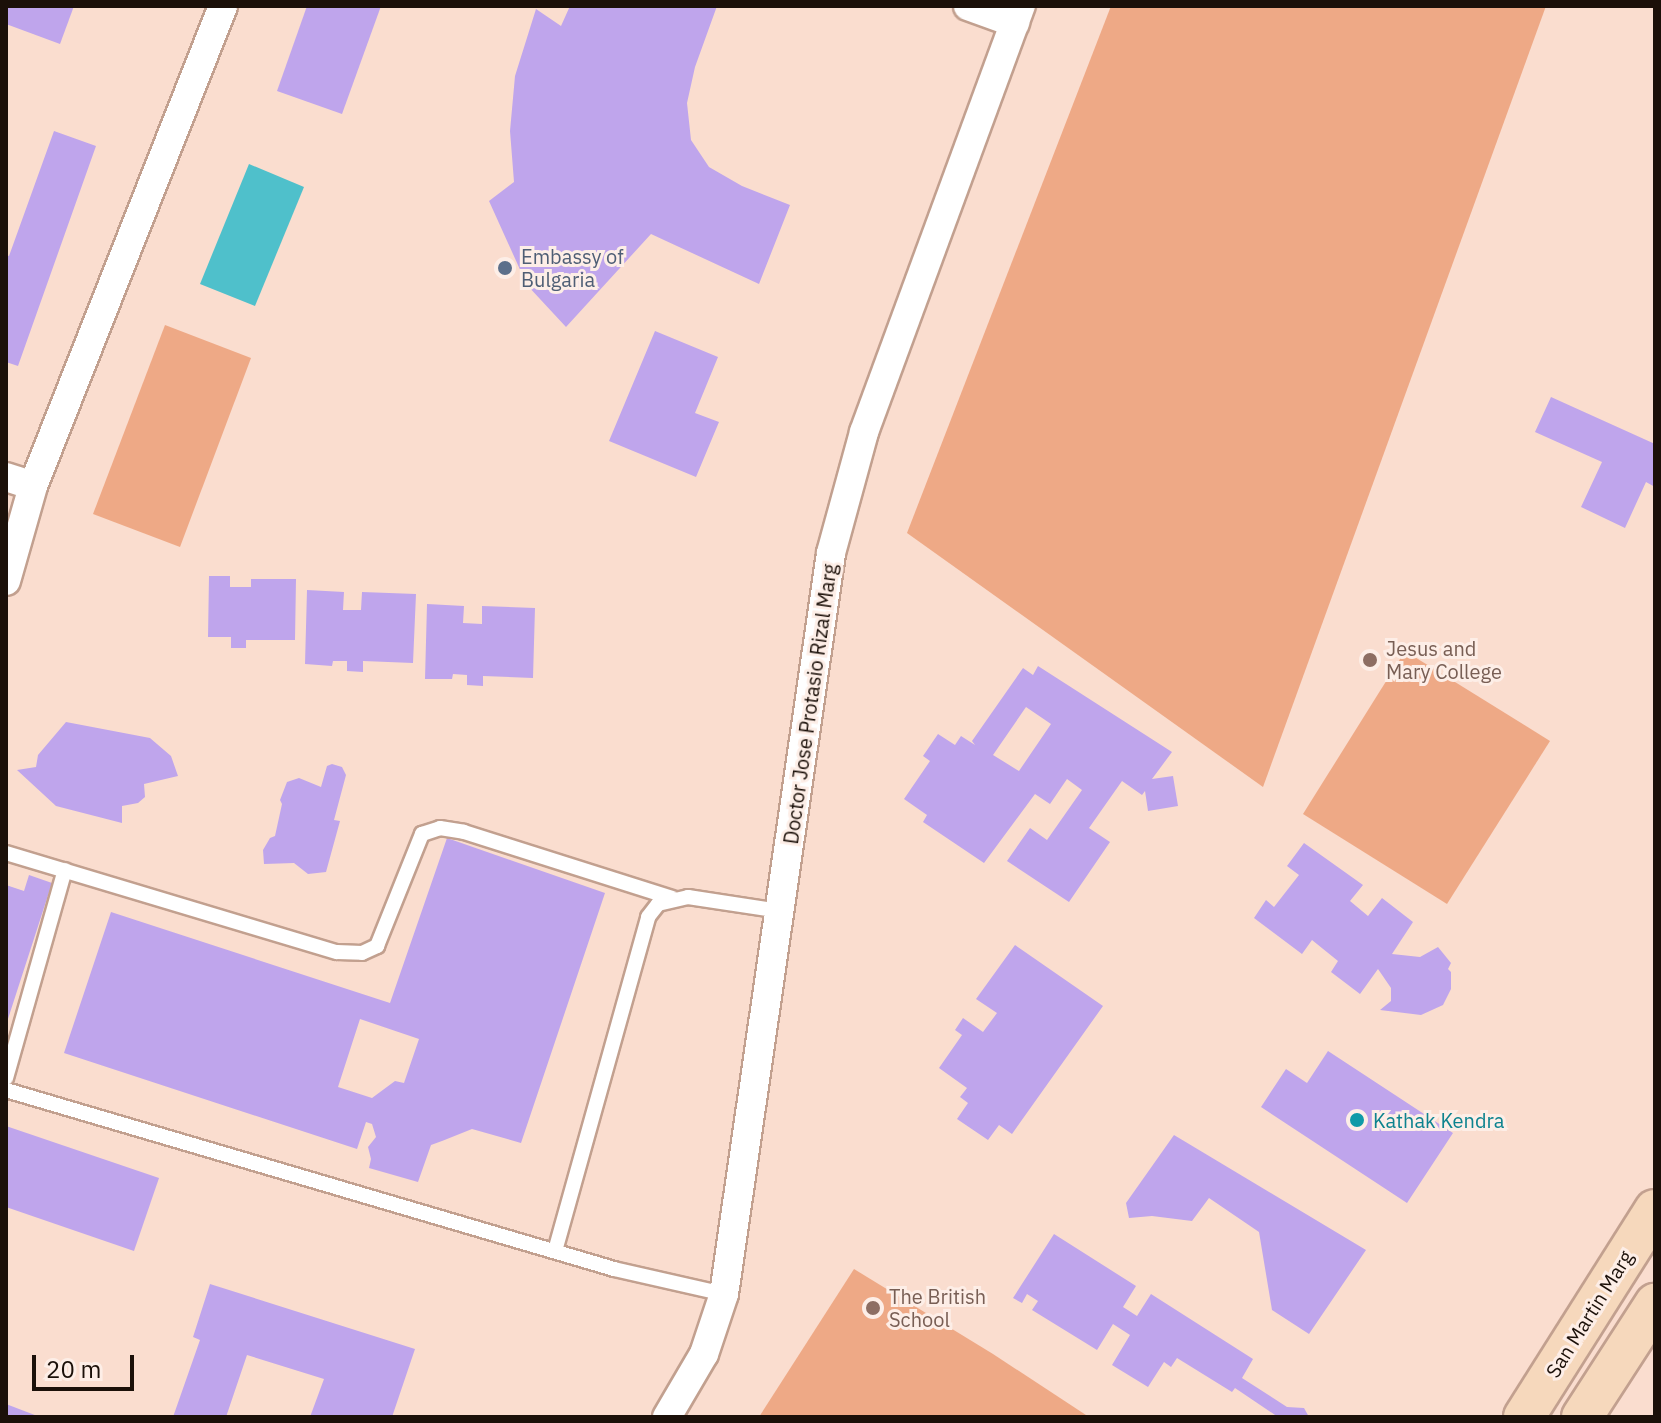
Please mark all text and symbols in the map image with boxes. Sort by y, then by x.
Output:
place label: Embassy of Bulgaria [521,244,624,291]
marker: Embassy of Bulgaria [496,259,514,277]
street label: Doctor Jose Protasio Rizal Marg [778,562,842,846]
place label: Jesus and Mary College [1386,636,1502,683]
marker: Jesus and Mary College [1361,651,1379,669]
place label: Kathak Kendra [1373,1108,1504,1132]
marker: Kathak Kendra [1348,1111,1366,1129]
street label: San Martin Marg [1540,1246,1638,1382]
place label: The British School [889,1284,986,1331]
marker: The British School [864,1299,882,1317]
scale bar [36,1339,138,1389]
text: 20 m [46,1353,101,1385]

